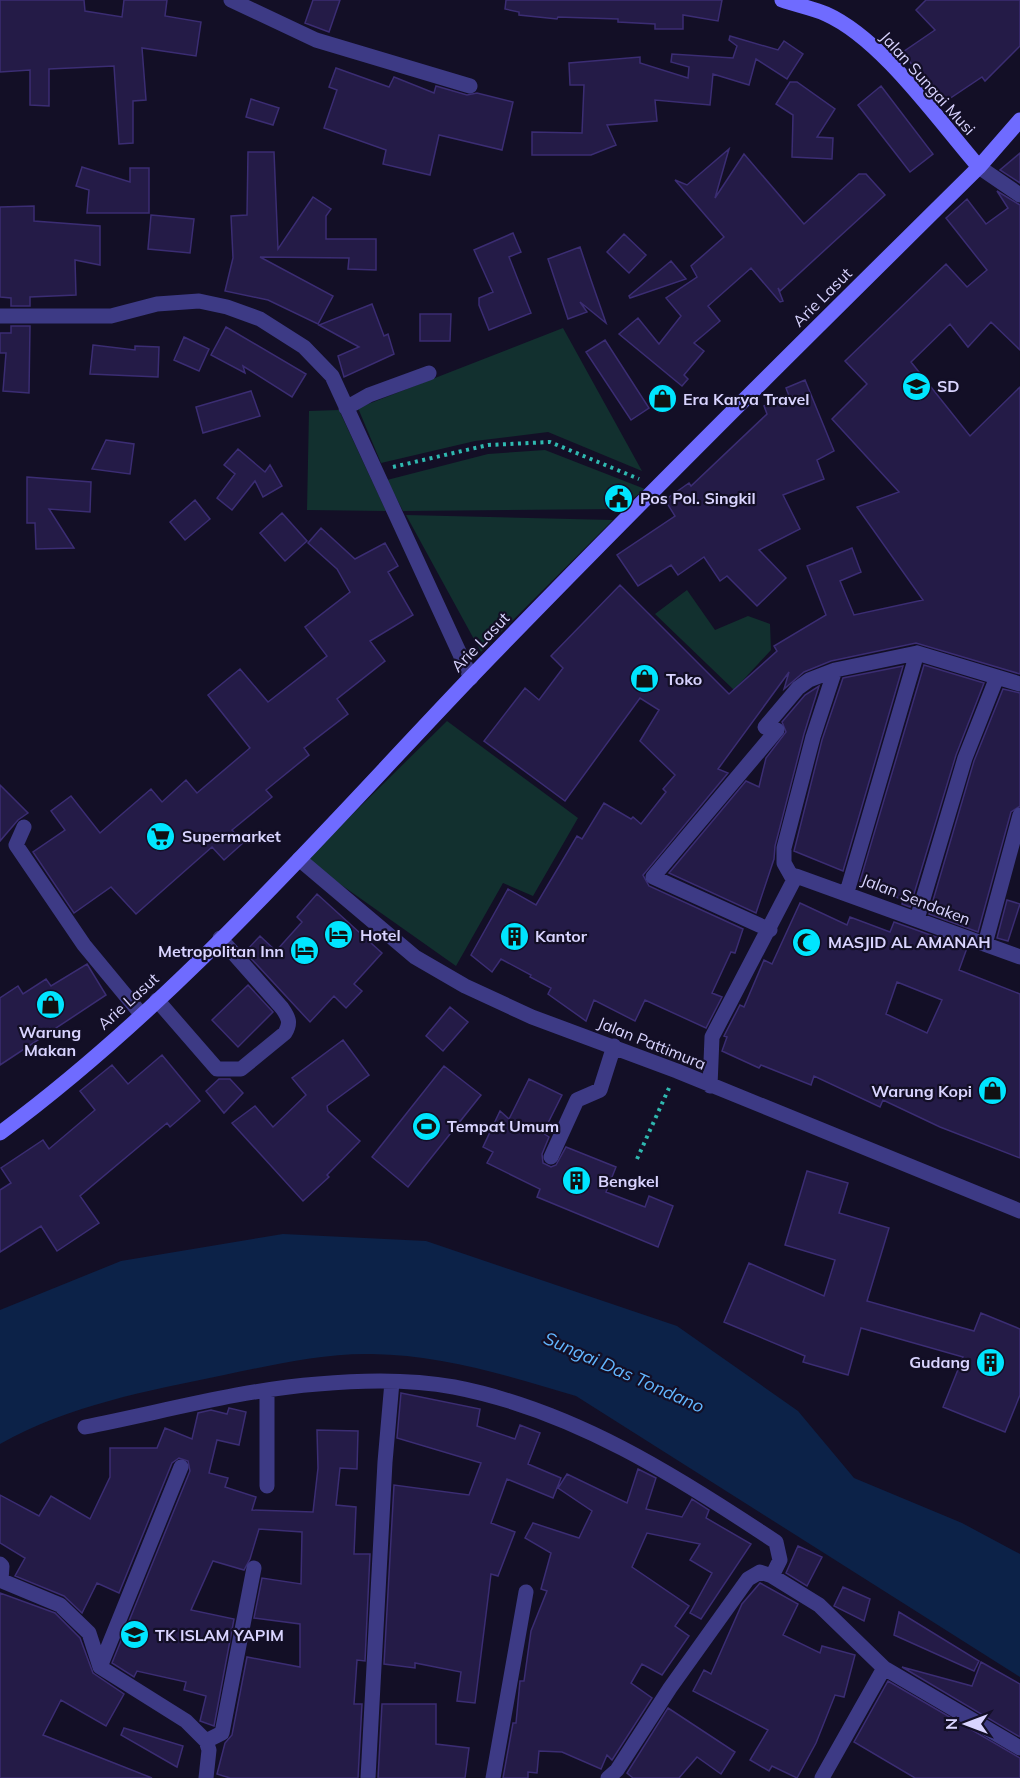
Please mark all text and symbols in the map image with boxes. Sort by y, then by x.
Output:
street label: Jalan Sungai Musi [876,27,980,139]
street label: Arie Lasut [788,263,856,331]
school or university icon: SD [900,370,932,402]
place label: SD [937,376,960,396]
shop icon: Era Karya Travel [646,383,678,415]
place label: Era Karya Travel [683,389,809,409]
public building icon: Pos Pol. Singkil [603,482,635,514]
place label: Pos Pol. Singkil [640,488,756,508]
street label: Arie Lasut [447,608,514,676]
shop icon: Toko [629,663,661,695]
place label: Toko [666,669,702,689]
supermarket icon: Supermarket [145,820,177,852]
place label: Supermarket [182,826,281,846]
street label: Jalan Sendaken [859,869,973,929]
hotel icon: Hotel [323,919,355,951]
building icon: Kantor [498,920,530,952]
place label: Hotel [360,925,401,945]
place label: Kantor [535,926,588,946]
mosque icon: MASJID AL AMANAH [791,926,823,958]
place label: MASJID AL AMANAH [828,932,991,952]
hotel icon: Metropolitan Inn [289,935,321,967]
place label: Metropolitan Inn [158,941,284,961]
street label: Arie Lasut [93,968,163,1034]
shop icon: Warung Makan [34,988,66,1020]
street label: Jalan Pattimura [595,1012,709,1074]
place label: Warung Makan [19,1022,81,1060]
shop icon: Warung Kopi [977,1075,1009,1107]
place label: Warung Kopi [871,1081,972,1101]
sports icon: Tempat Umum [410,1110,442,1142]
place label: Tempat Umum [447,1116,559,1136]
building icon: Bengkel [561,1165,593,1197]
place label: Bengkel [598,1171,659,1191]
water label: Sungai Das Tondano [540,1326,708,1418]
building icon: Gudang [975,1346,1007,1378]
place label: Gudang [909,1352,970,1372]
school or university icon: TK ISLAM YAPIM [118,1619,150,1651]
place label: TK ISLAM YAPIM [155,1625,284,1645]
north arrow [936,1694,996,1754]
text: N [941,1718,961,1730]

